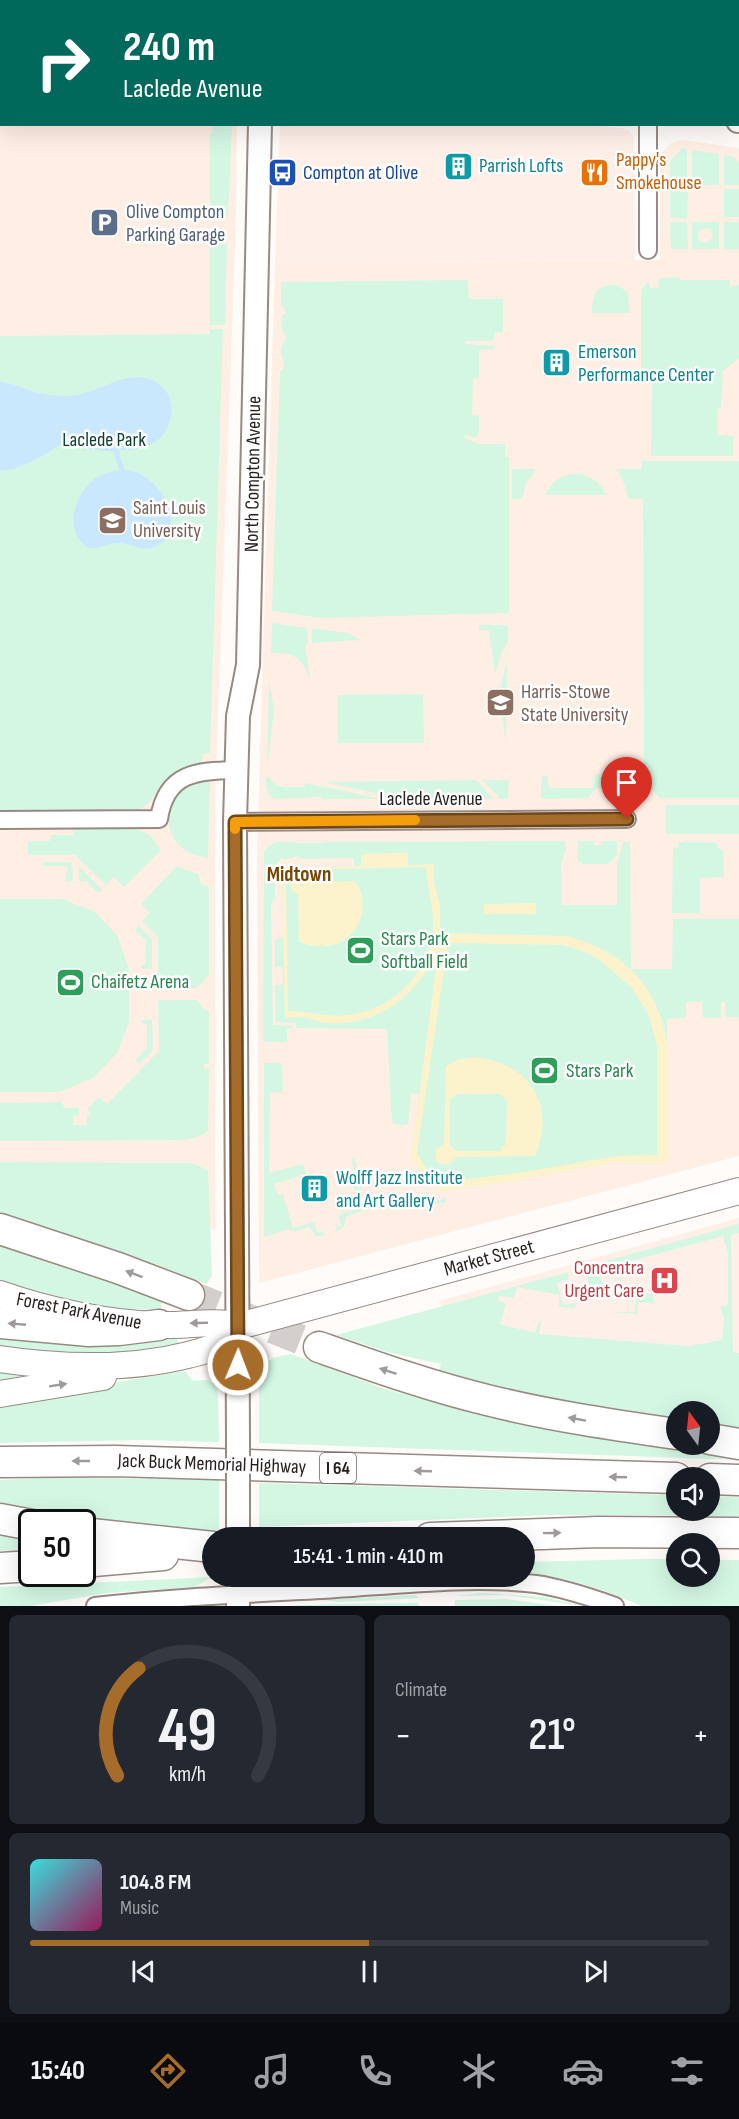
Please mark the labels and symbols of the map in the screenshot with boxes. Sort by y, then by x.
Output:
place label: Pappy's Smokehouse [616,148,702,195]
building icon: Parrish Lofts [442,150,474,182]
place label: Parrish Lofts [479,154,563,178]
restaurant icon: Pappy's Smokehouse [579,156,611,188]
bus stop icon: Compton at Olive [266,157,298,189]
place label: Compton at Olive [303,161,418,185]
place label: Olive Compton Parking Garage [126,200,225,247]
parking icon: Olive Compton Parking Garage [89,207,121,239]
place label: Emerson Performance Center [578,340,714,387]
building icon: Emerson Performance Center [541,347,573,379]
street label: North Compton Avenue [240,396,266,552]
park label: Laclede Park [62,428,146,452]
place label: Saint Louis University [133,496,206,543]
school or university icon: Saint Louis University [96,504,128,536]
place label: Harris-Stowe State University [521,680,629,727]
school or university icon: Harris-Stowe State University [484,687,516,719]
pin [601,757,652,819]
street label: Laclede Avenue [379,787,483,811]
district label: Midtown [267,862,331,887]
place label: Stars Park Softball Field [381,927,468,974]
sports icon: Stars Park Softball Field [344,934,376,966]
sports icon: Chaifetz Arena [54,966,86,998]
place label: Chaifetz Arena [91,970,189,994]
sports icon: Stars Park [529,1055,561,1087]
place label: Stars Park [566,1059,634,1083]
place label: Wolff Jazz Institute and Art Gallery [336,1166,463,1213]
building icon: Wolff Jazz Institute and Art Gallery [299,1173,331,1205]
street label: Market Street [441,1234,537,1282]
place label: Concentra Urgent Care [564,1256,644,1303]
hospital icon: Concentra Urgent Care [649,1264,681,1296]
one-way arrow [125,1269,143,1279]
street label: Forest Park Avenue [14,1287,144,1335]
one-way arrow [8,1319,27,1329]
one-way arrow [190,1319,209,1328]
position arrow [206,1333,270,1397]
one-way arrow [379,1366,397,1375]
one-way arrow [48,1380,67,1389]
north arrow [666,1401,720,1455]
one-way arrow [568,1414,587,1423]
street label: Jack Buck Memorial Highway [116,1449,307,1479]
road number: I 64 [320,1453,356,1483]
one-way arrow [72,1456,91,1466]
one-way arrow [414,1466,433,1475]
one-way arrow [609,1472,628,1481]
speed limit sign: 50 [18,1509,96,1587]
one-way arrow [543,1528,562,1537]

